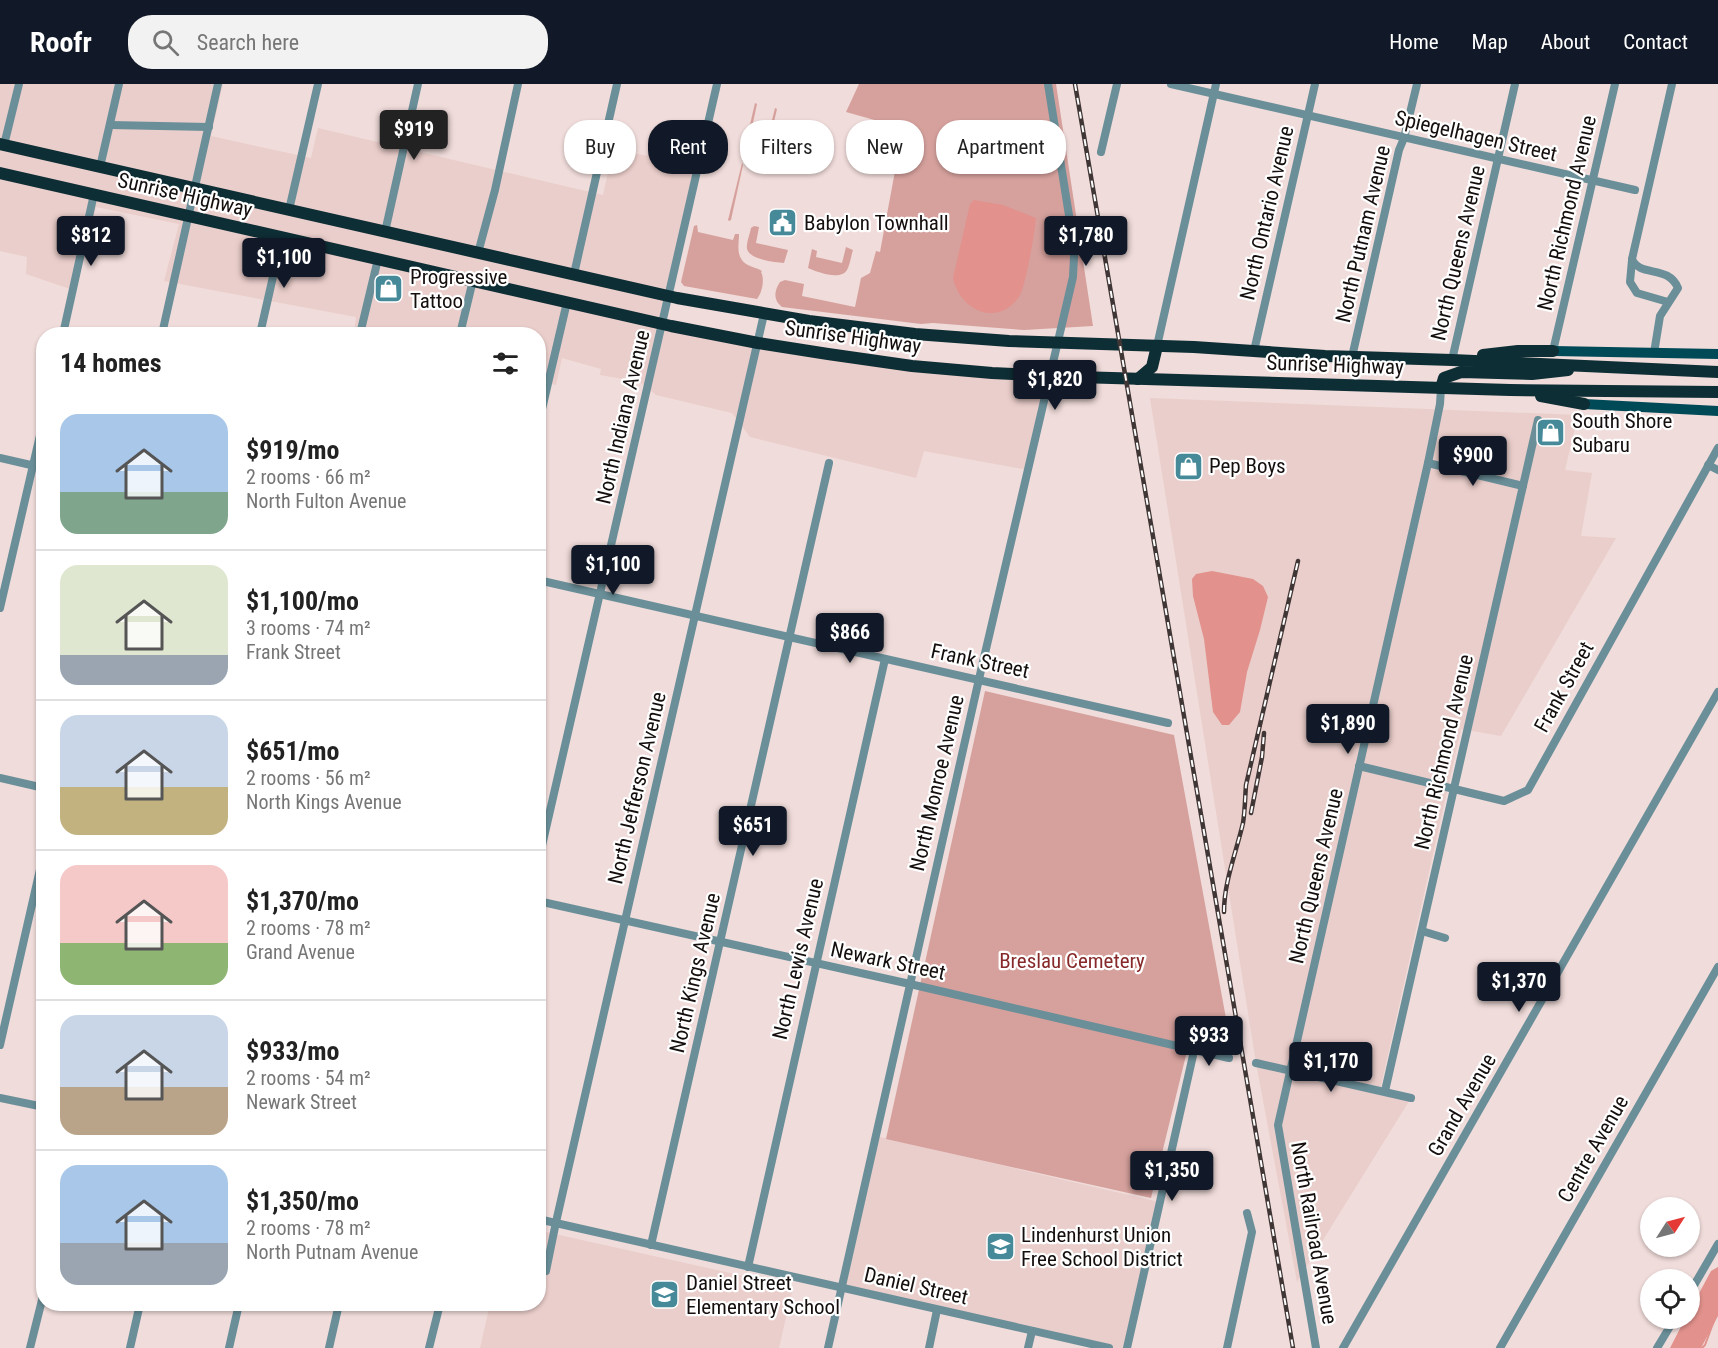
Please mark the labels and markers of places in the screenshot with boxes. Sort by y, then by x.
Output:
pin: $919 [378,110,450,161]
public building icon: Babylon Townhall [767,207,799,239]
place label: Babylon Townhall [804,211,949,235]
pin: $812 [55,216,127,267]
pin: $1,780 [1037,216,1135,267]
pin: $1,100 [235,238,333,289]
place label: Progressive Tattoo [410,265,508,313]
shop icon: Progressive Tattoo [373,273,405,305]
pin: $1,820 [1006,360,1104,411]
place label: South Shore Subaru [1572,409,1673,457]
shop icon: South Shore Subaru [1535,417,1567,449]
pin: $900 [1437,436,1509,487]
shop icon: Pep Boys [1172,450,1204,482]
place label: Pep Boys [1209,454,1286,478]
pin: $1,100 [564,545,662,596]
pin: $866 [814,613,886,664]
pin: $1,890 [1299,704,1397,755]
pin: $651 [717,806,789,857]
pin: $1,370 [1470,962,1568,1013]
pin: $933 [1173,1016,1245,1067]
pin: $1,170 [1282,1042,1380,1093]
pin: $1,350 [1123,1151,1221,1202]
place label: Lindenhurst Union Free School District [1021,1223,1183,1271]
school or university icon: Lindenhurst Union Free School District [984,1231,1016,1263]
place label: Daniel Street Elementary School [686,1271,840,1319]
school or university icon: Daniel Street Elementary School [649,1279,681,1311]

